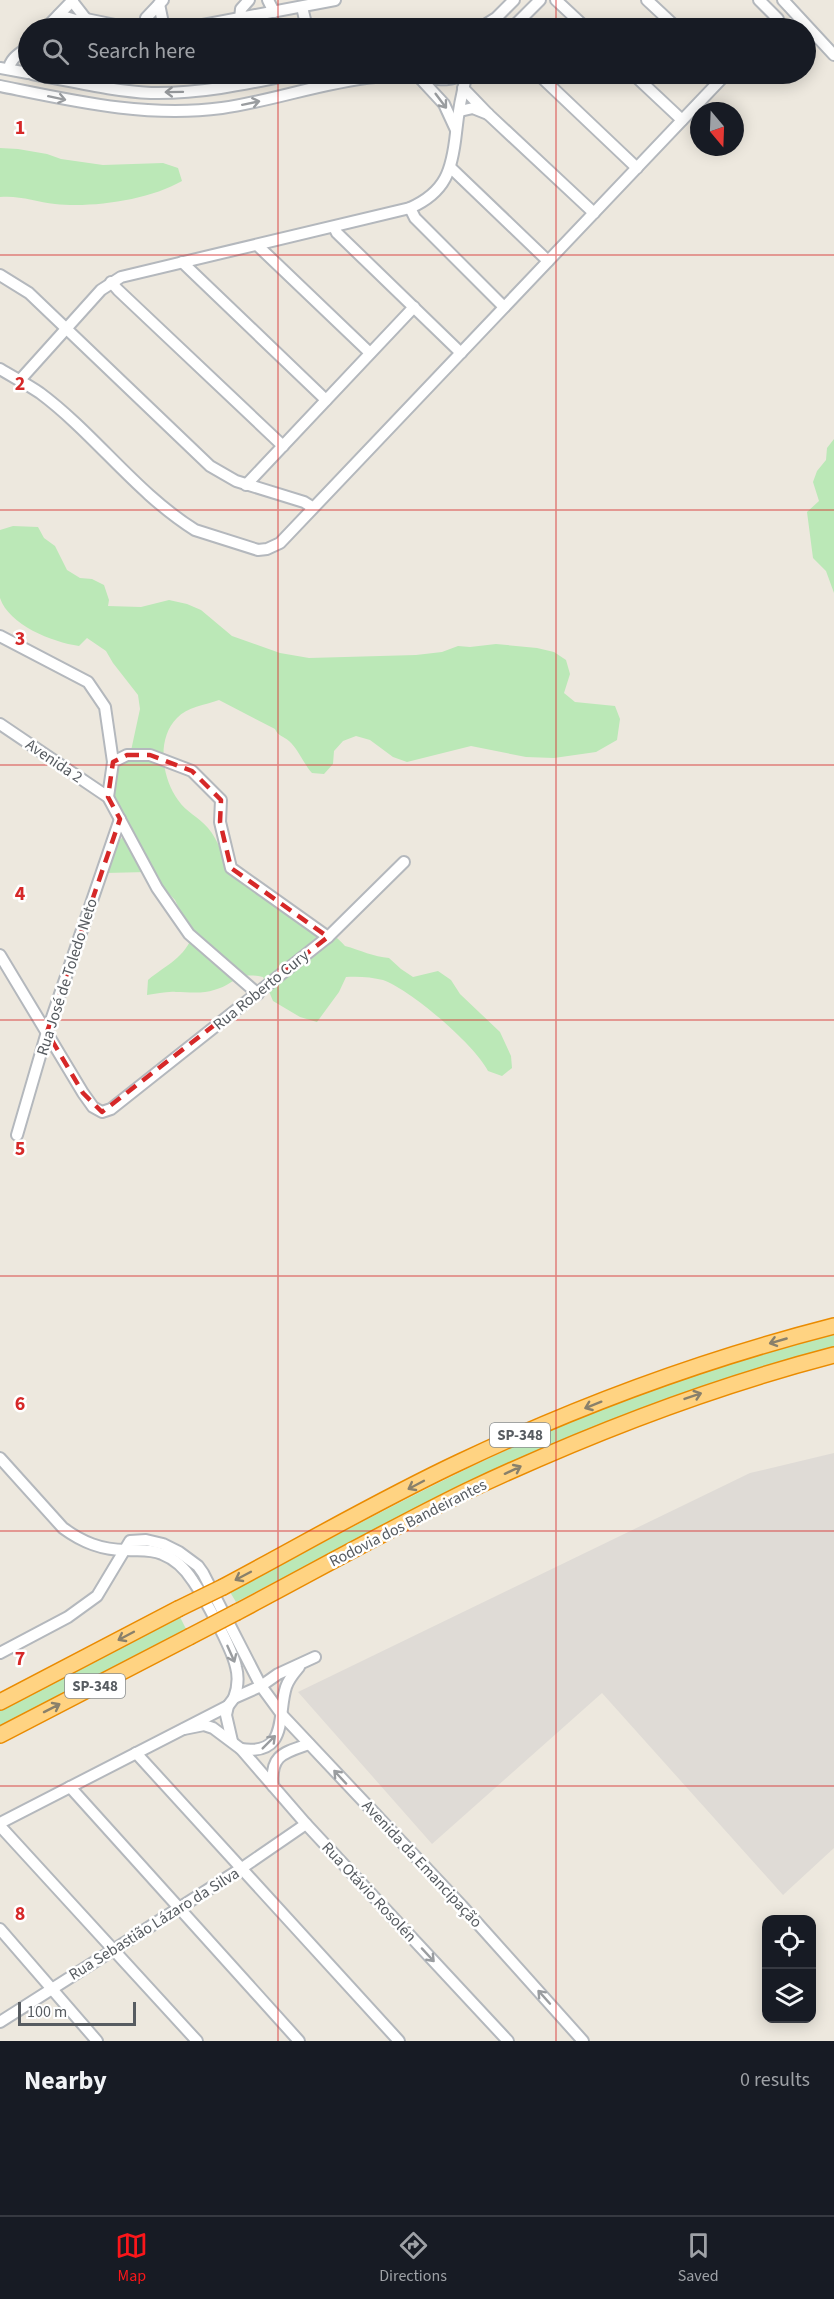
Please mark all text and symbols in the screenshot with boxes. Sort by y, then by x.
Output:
search box [18,18,816,84]
icon: search [39,35,72,68]
text: Search here [87,35,195,67]
one-way arrow [164,87,184,98]
one-way arrow [47,93,67,104]
one-way arrow [434,93,447,109]
one-way arrow [241,96,260,108]
north arrow [690,102,744,156]
text: 1 [15,114,25,142]
text: 2 [15,370,25,398]
text: 3 [15,625,25,653]
street label: Avenida 2 [21,734,87,788]
text: 4 [15,880,26,908]
street label: Rua José de Toledo Neto [31,896,103,1058]
street label: Rua Roberto Cury [209,944,314,1035]
text: 5 [15,1135,25,1163]
one-way arrow [768,1336,787,1347]
text: 6 [15,1390,25,1418]
one-way arrow [683,1390,702,1401]
one-way arrow [585,1400,603,1411]
road number: SP-348 [490,1423,550,1447]
one-way arrow [503,1464,521,1476]
street label: Rodovia dos Bandeirantes [325,1474,491,1572]
one-way arrow [407,1480,425,1491]
one-way arrow [235,1571,253,1582]
one-way arrow [118,1630,135,1642]
one-way arrow [225,1644,237,1662]
text: 7 [15,1645,25,1673]
road number: SP-348 [65,1674,125,1698]
one-way arrow [43,1702,60,1714]
one-way arrow [261,1735,276,1750]
one-way arrow [334,1770,348,1785]
street label: Avenida da Emancipação [357,1795,487,1933]
street label: Rua Otávio Rosolén [317,1837,421,1947]
street label: Rua Sebastião Lázaro da Silva [64,1862,244,1986]
text: 8 [15,1900,25,1928]
map controls [762,1915,816,2023]
button: locate [762,1915,816,1969]
one-way arrow [421,1947,435,1962]
button: layers [762,1969,816,2023]
one-way arrow [537,1990,551,2005]
scale bar [18,1999,136,2026]
text: 100 m [27,2001,67,2023]
text: Nearby [24,2062,107,2099]
text: 0 results [740,2066,810,2094]
tab: Map [115,2229,148,2287]
tab: Directions [379,2229,447,2287]
tab: Saved [678,2229,719,2287]

